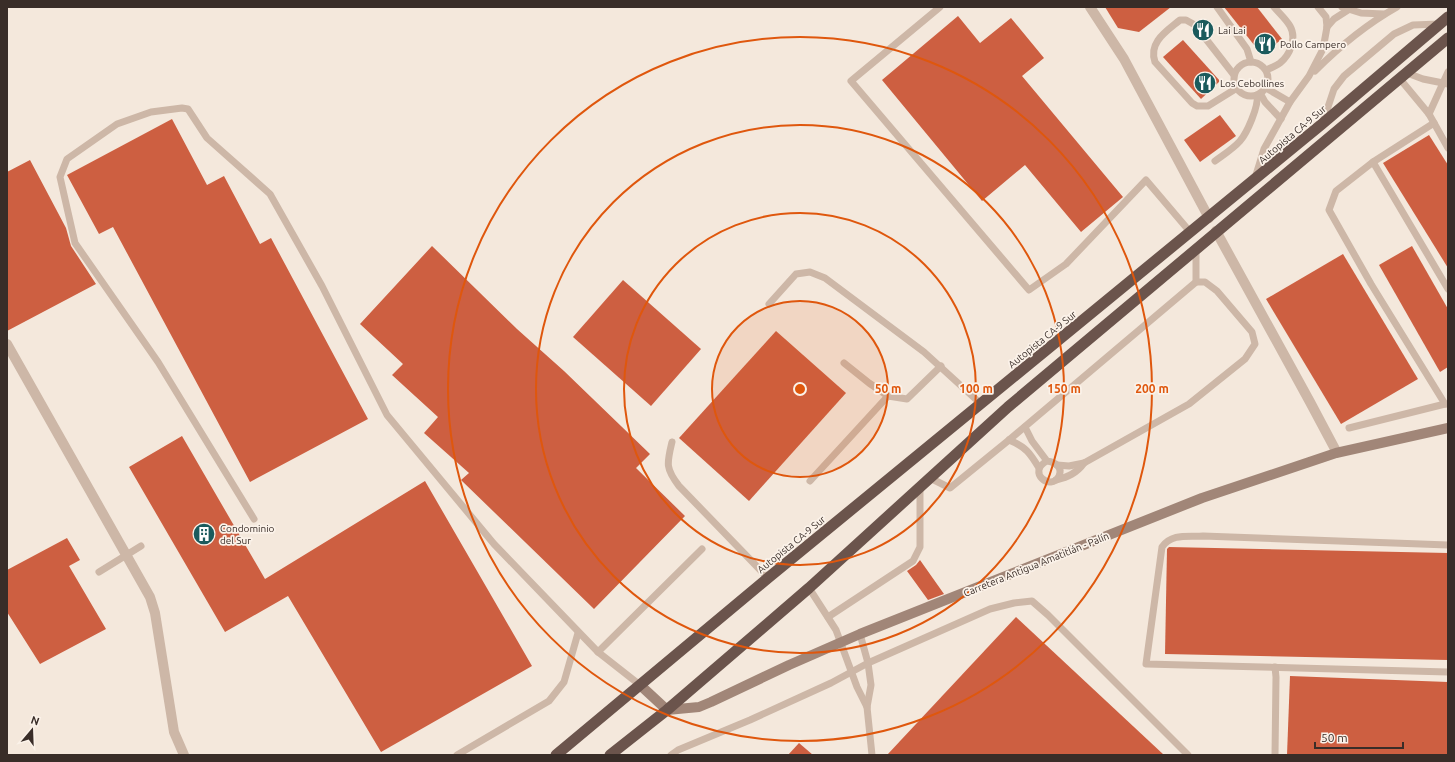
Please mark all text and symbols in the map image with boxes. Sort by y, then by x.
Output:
restaurant icon: Lai Lai [1190,17,1216,43]
place label: Lai Lai [1218,25,1246,36]
restaurant icon: Pollo Campero [1252,31,1278,57]
place label: Pollo Campero [1280,39,1346,50]
restaurant icon: Los Cebollines [1192,70,1218,96]
place label: Los Cebollines [1220,78,1284,89]
street label: Autopista CA-9 Sur [1256,103,1328,166]
street label: Autopista CA-9 Sur [1006,308,1079,370]
centre of rings [793,382,807,396]
text: 50 m [875,382,901,395]
text: 100 m [959,382,993,395]
text: 150 m [1047,382,1081,395]
text: 200 m [1135,382,1169,395]
street label: Autopista CA-9 Sur [755,513,828,575]
building icon: Condominio del Sur [191,521,217,547]
place label: Condominio del Sur [220,523,275,546]
street label: Carretera Antigua Amatitlán - Palín [962,530,1110,599]
north arrow [12,710,52,750]
text: N [29,714,41,728]
scale bar [1315,724,1403,750]
text: 50 m [1321,731,1348,744]

